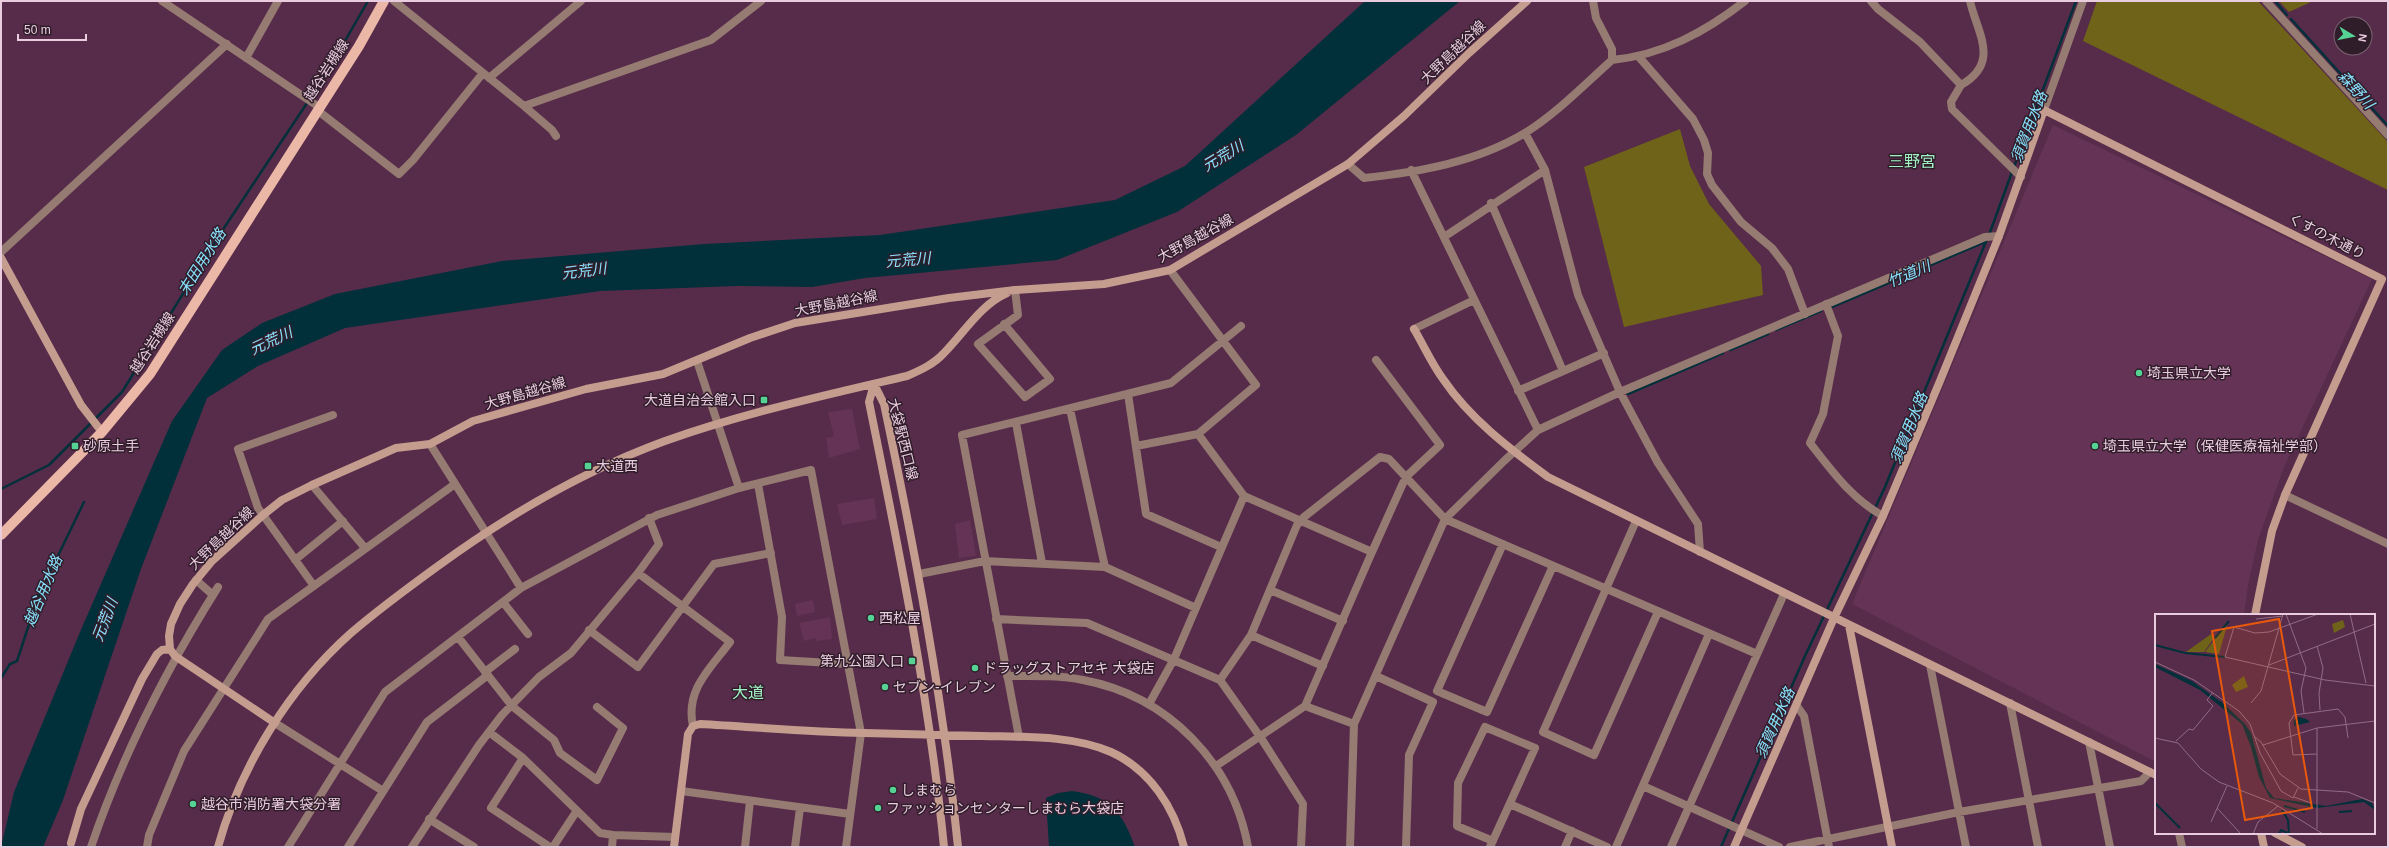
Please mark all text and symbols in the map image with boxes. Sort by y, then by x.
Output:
scale bar [18,16,86,42]
north arrow [2333,16,2373,56]
street label: 大野島越谷線 [1417,17,1489,87]
text: 50 m [24,23,51,37]
text: N [2356,33,2369,43]
street label: 越谷岩槻線 [300,36,352,104]
water label: 森野川 [2335,67,2379,114]
water label: 須賀用水路 [2007,87,2051,165]
water label: 元荒川 [1199,136,1248,174]
district label: 三野宮 [1888,153,1936,170]
street label: くすの木通り [2286,210,2368,262]
street label: 大野島越谷線 [1154,211,1236,265]
water label: 末田用水路 [174,224,230,298]
water label: 元荒川 [885,249,933,270]
water label: 竹道川 [1885,256,1935,290]
water label: 元荒川 [561,259,609,282]
street label: 大野島越谷線 [793,287,879,319]
street label: 越谷岩槻線 [126,309,178,377]
water label: 元荒川 [247,322,297,358]
place label: 埼玉県立大学 [2147,365,2231,381]
marker: 埼玉県立大学 [2134,368,2144,378]
street label: 大野島越谷線 [482,374,568,412]
water label: 須賀用水路 [1887,388,1931,466]
place label: 大道自治会館入口 [644,392,756,408]
marker: 大道自治会館入口 [759,395,769,405]
street label: 大袋駅西口線 [885,396,921,482]
place label: 砂原土手 [83,438,139,454]
place label: 埼玉県立大学（保健医療福祉学部） [2103,438,2327,454]
marker: 砂原土手 [70,441,80,451]
marker: 埼玉県立大学（保健医療福祉学部） [2090,441,2100,451]
place label: 大道西 [596,458,638,474]
marker: 大道西 [583,461,593,471]
street label: 大野島越谷線 [185,503,257,573]
water label: 越谷用水路 [20,551,66,629]
water label: 元荒川 [89,594,121,644]
place label: 西松屋 [879,610,921,626]
marker: 西松屋 [866,613,876,623]
inset map [2155,614,2375,834]
place label: 第九公園入口 [820,653,904,669]
marker: 第九公園入口 [907,656,917,666]
place label: ドラッグストアセキ 大袋店 [983,660,1155,676]
marker: ドラッグストアセキ 大袋店 [970,663,980,673]
place label: セブン-イレブン [893,679,996,695]
marker: セブン-イレブン [880,682,890,692]
water label: 須賀用水路 [1752,683,1798,761]
district label: 大道 [732,684,764,701]
place label: しまむら [901,782,957,798]
marker: しまむら [888,785,898,795]
place label: 越谷市消防署大袋分署 [201,796,341,812]
marker: 越谷市消防署大袋分署 [188,799,198,809]
place label: ファッションセンターしまむら大袋店 [886,800,1124,816]
marker: ファッションセンターしまむら大袋店 [873,803,883,813]

